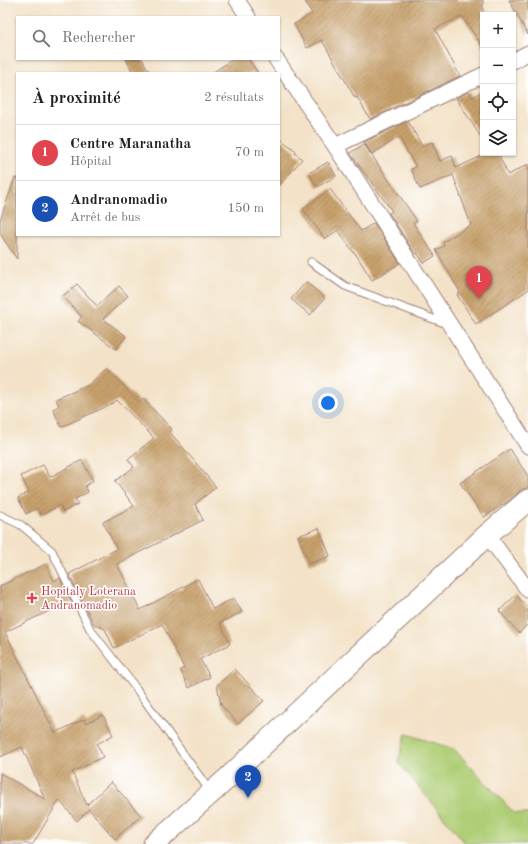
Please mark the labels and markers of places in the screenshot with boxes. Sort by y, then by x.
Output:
pin: 1 [466,266,492,299]
place label: Hopitaly Loterana Andranomadio [41,586,136,612]
marker: Hopitaly Loterana Andranomadio [26,592,38,604]
pin: 2 [235,765,261,798]

